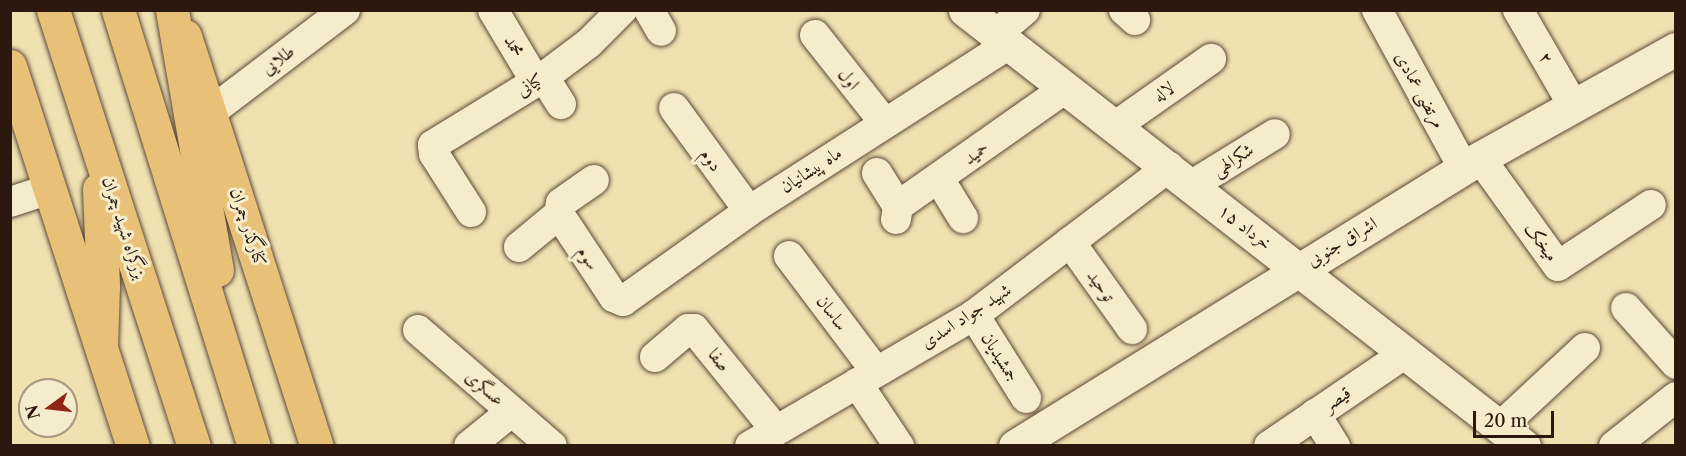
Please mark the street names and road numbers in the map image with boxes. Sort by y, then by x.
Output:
street label: محمد [499,31,529,61]
street label: طلایی [257,41,299,79]
street label: مرتضی عمادی [1390,48,1450,132]
street label: ۲ [1534,48,1558,68]
street label: اول [834,64,864,94]
street label: کیانی [513,68,547,102]
street label: لاله [1149,77,1179,107]
street label: حمید [959,137,993,169]
street label: شکرالهی [1208,139,1258,181]
street label: ماه پیشانیان [776,142,846,198]
street label: دوم [695,144,727,176]
street label: بزرگراه شهید چمران [97,174,151,282]
street label: کنارگذر چمران [225,185,271,269]
street label: ۱۵ خرداد [1214,199,1276,255]
street label: اشراق جنوبی [1303,213,1381,271]
street label: میخک [1520,218,1562,266]
street label: سوم [572,242,604,274]
street label: توحید [1082,266,1120,306]
street label: شهید جواد اسدی [917,279,1015,353]
street label: ساسان [812,291,852,335]
street label: جمشیدیان [977,328,1023,386]
street label: صفا [703,344,735,376]
street label: عسگری [461,365,509,411]
street label: قیصر [1319,382,1355,416]

